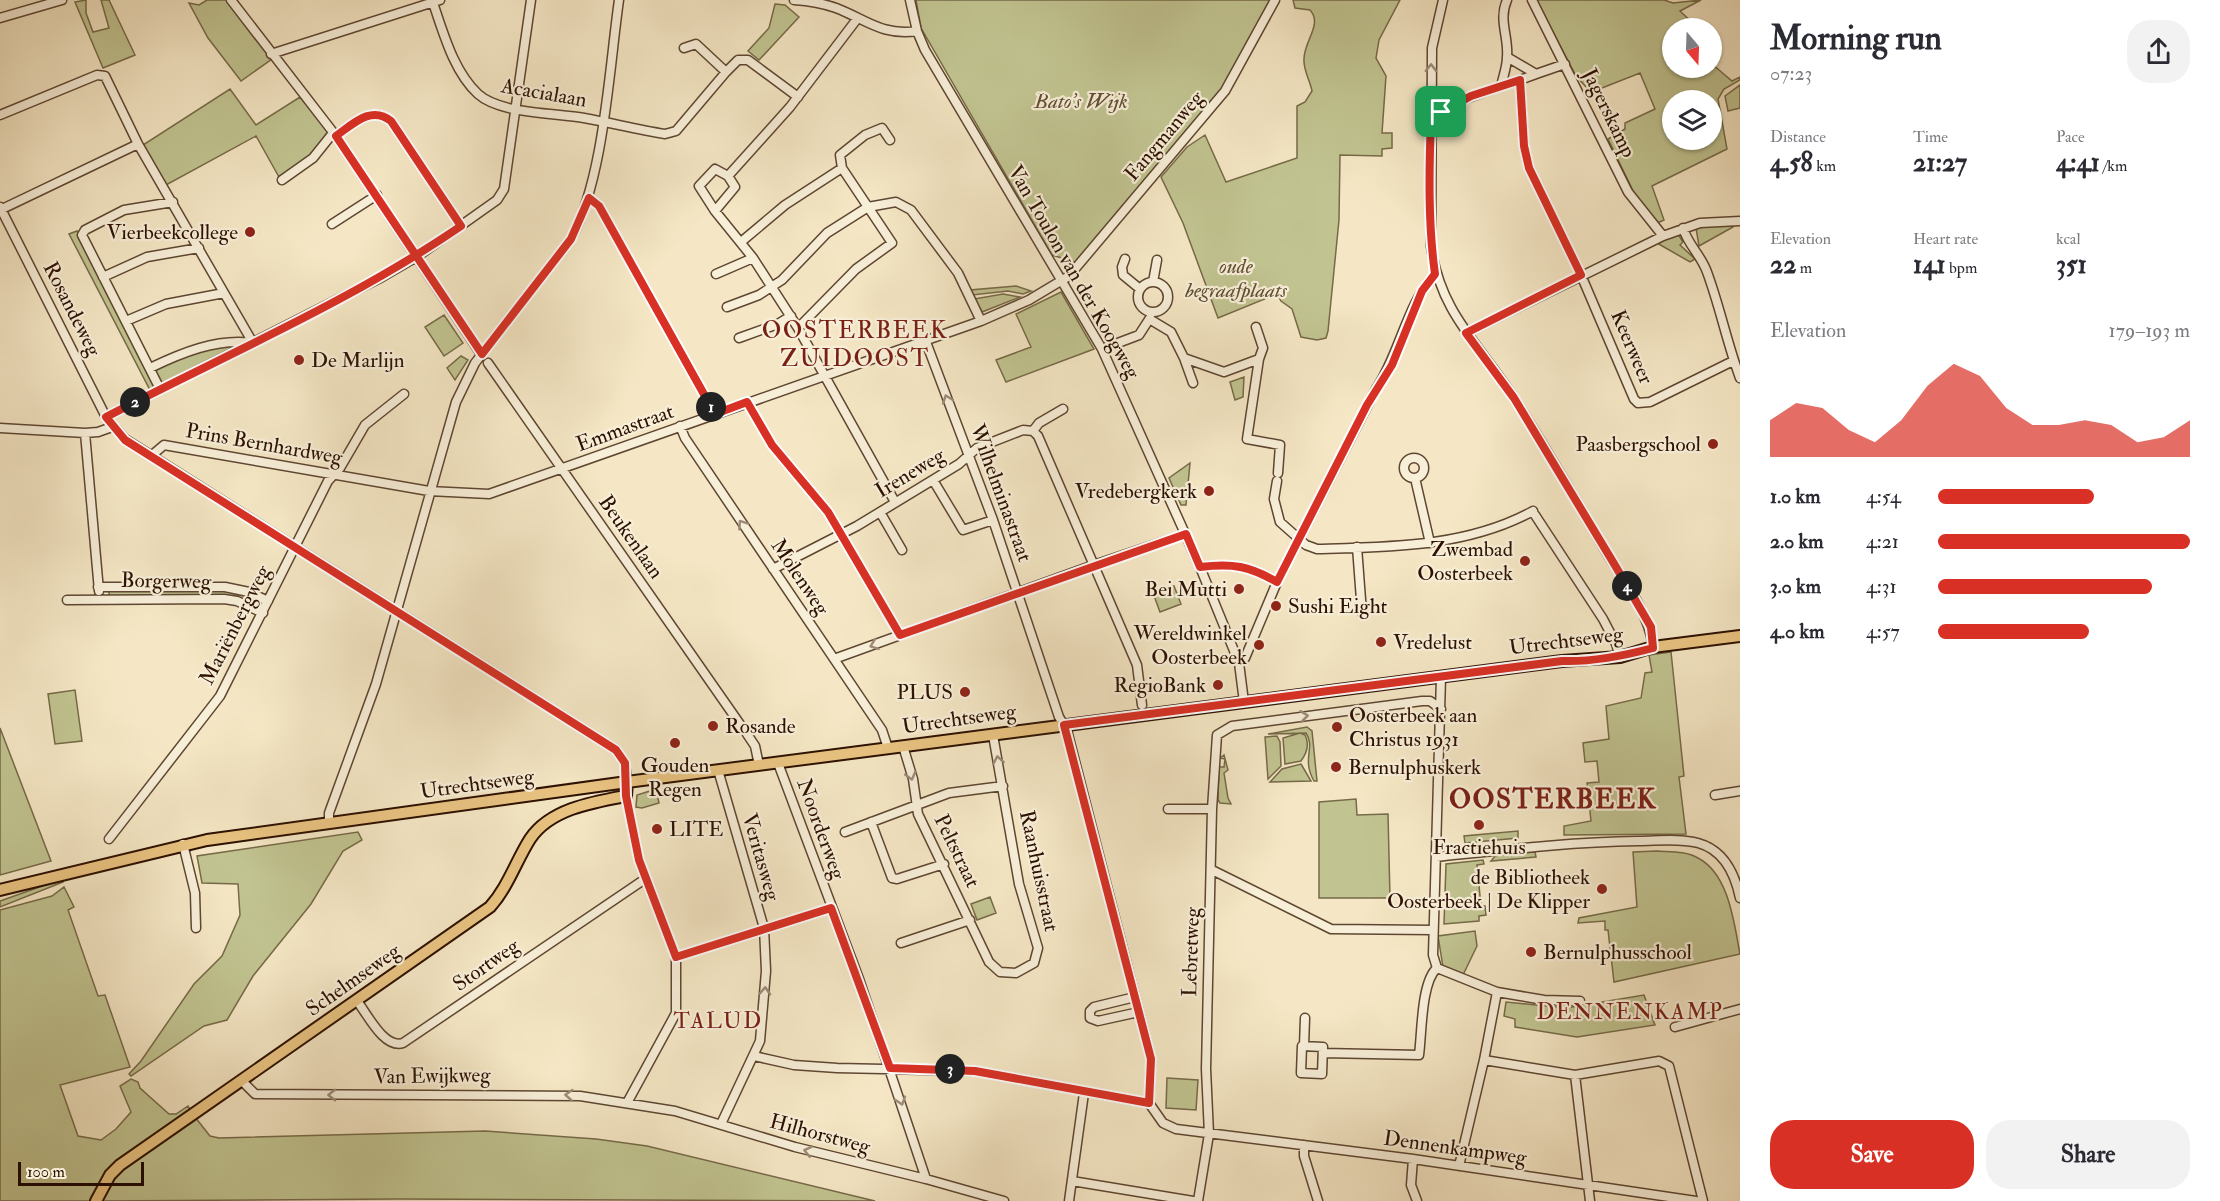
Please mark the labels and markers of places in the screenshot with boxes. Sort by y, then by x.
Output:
pin [1415,86,1466,137]
place label: Vierbeekcollege [107,219,238,246]
marker: Vierbeekcollege [243,225,257,239]
place label: De Marlijn [311,347,405,374]
marker: De Marlijn [292,353,306,367]
pin: 2 [120,387,150,417]
pin: 1 [696,392,726,422]
place label: Paasbergschool [1575,431,1702,458]
marker: Paasbergschool [1706,437,1720,451]
place label: Vredebergkerk [1075,478,1197,505]
marker: Vredebergkerk [1202,484,1216,498]
place label: Zwembad Oosterbeek [1417,536,1514,587]
marker: Zwembad Oosterbeek [1518,554,1532,568]
pin: 4 [1612,571,1642,601]
place label: Bei Mutti [1144,576,1227,603]
marker: Bei Mutti [1232,582,1246,596]
place label: Sushi Eight [1288,593,1388,620]
marker: Sushi Eight [1269,599,1283,613]
place label: Wereldwinkel Oosterbeek [1132,620,1248,671]
place label: Vredelust [1393,629,1472,656]
marker: Vredelust [1374,635,1388,649]
marker: Wereldwinkel Oosterbeek [1252,638,1266,652]
place label: RegioBank [1113,672,1206,699]
marker: RegioBank [1211,678,1225,692]
place label: PLUS [896,679,953,706]
marker: PLUS [958,685,972,699]
place label: Oosterbeek aan Christus 1931 [1349,702,1477,753]
place label: Rosande [725,713,796,740]
marker: Rosande [706,719,720,733]
marker: Oosterbeek aan Christus 1931 [1330,720,1344,734]
marker: Gouden Regen [668,736,682,750]
place label: Gouden Regen [641,752,709,803]
place label: Bernulphuskerk [1348,754,1481,781]
marker: Bernulphuskerk [1329,760,1343,774]
place label: LITE [669,816,723,843]
marker: Fractiehuis [1472,818,1486,832]
marker: LITE [650,822,664,836]
place label: Fractiehuis [1432,834,1526,861]
place label: de Bibliotheek Oosterbeek | De Klipper [1387,864,1590,915]
marker: de Bibliotheek Oosterbeek | De Klipper [1595,882,1609,896]
place label: Bernulphusschool [1543,939,1693,966]
marker: Bernulphusschool [1524,945,1538,959]
pin: 3 [935,1054,965,1084]

